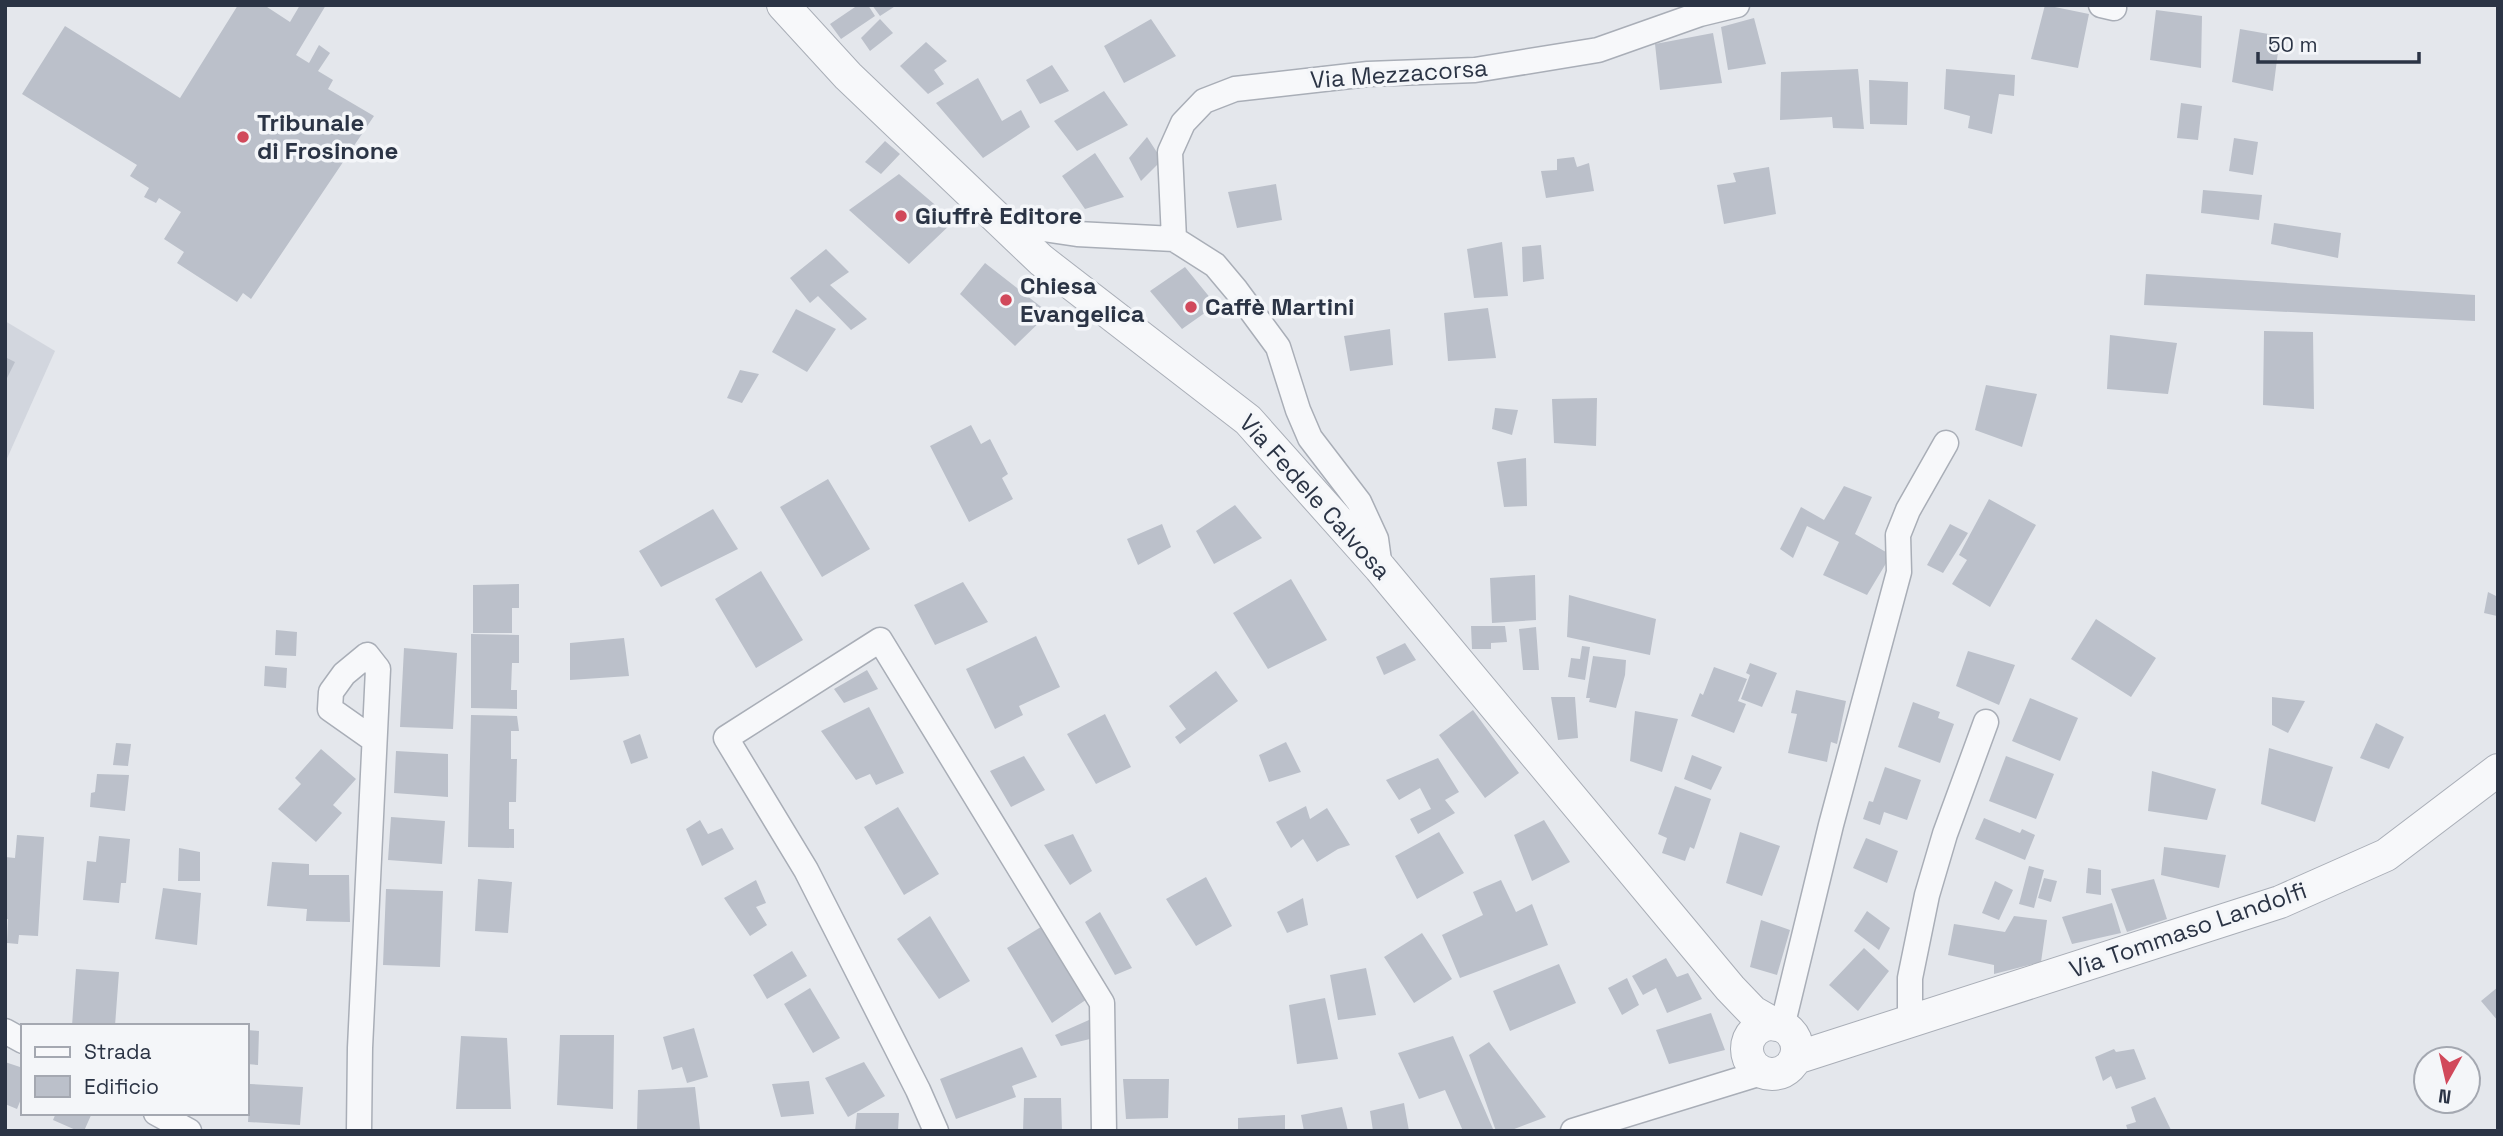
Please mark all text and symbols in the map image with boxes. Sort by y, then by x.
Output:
scale bar [2258,21,2419,65]
text: 50 m [2268,31,2318,58]
street label: Via Mezzacorsa [1309,52,1489,95]
place label: Tribunale di Frosinone [257,107,398,166]
marker: Tribunale di Frosinone [235,129,251,145]
place label: Giuffrè Editore [915,200,1082,231]
marker: Giuffrè Editore [893,208,909,224]
place label: Chiesa Evangelica [1020,270,1145,329]
place label: Caffè Martini [1205,291,1354,322]
marker: Chiesa Evangelica [998,292,1014,308]
marker: Caffè Martini [1183,299,1199,315]
street label: Via Fedele Calvosa [1233,407,1398,586]
street label: Via Tommaso Landolfi [2065,874,2311,985]
legend [21,1024,248,1115]
text: Strada [84,1038,151,1065]
north arrow [2412,1045,2482,1115]
text: Edificio [84,1073,159,1100]
text: N [2437,1083,2453,1110]

